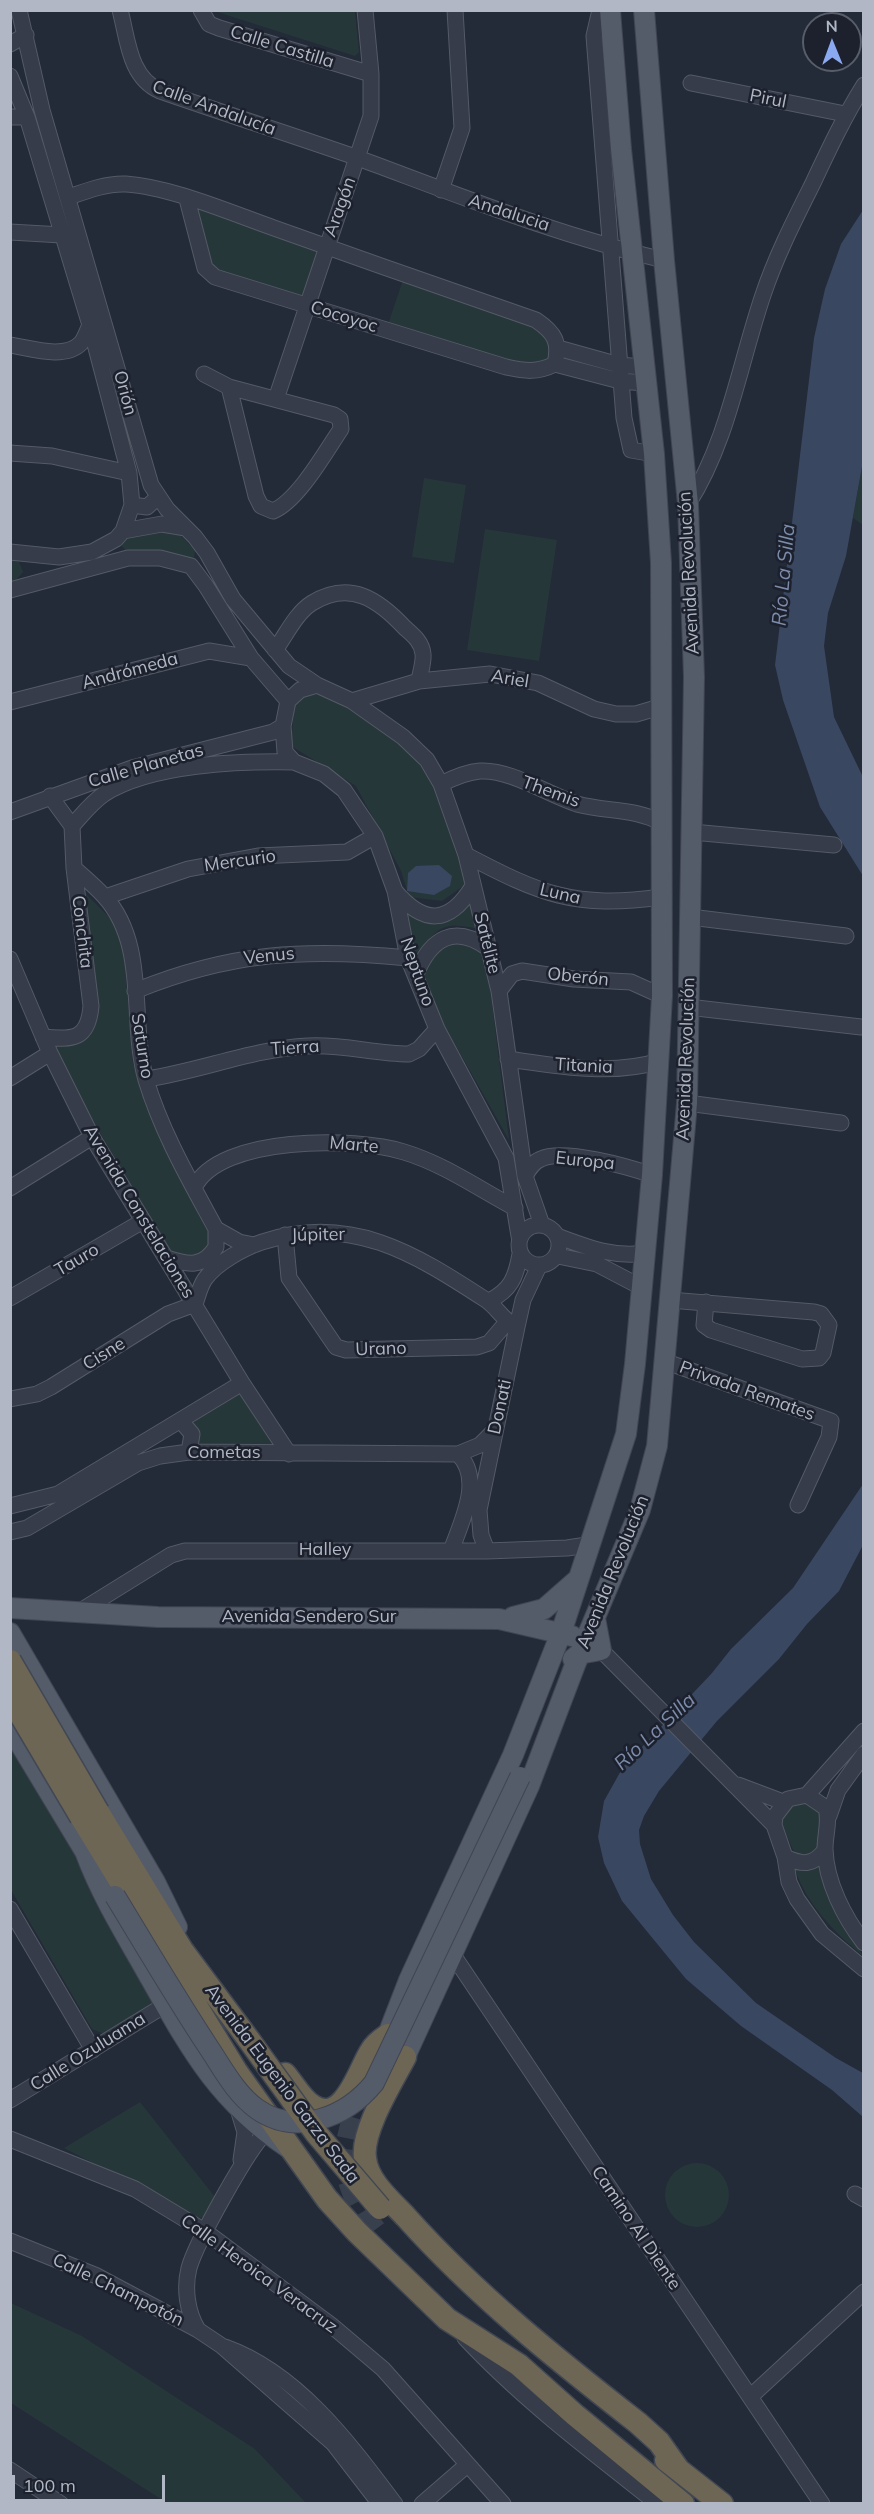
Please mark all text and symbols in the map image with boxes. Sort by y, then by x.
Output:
north arrow [802,12,862,72]
text: N [826,16,838,36]
street label: Calle Castilla [227,21,337,73]
street label: Calle Andalucía [149,76,279,140]
street label: Pirul [748,85,788,113]
street label: Aragón [319,174,361,240]
street label: Andalucia [466,190,552,236]
street label: Cocoyoc [308,297,380,337]
street label: Orión [109,368,141,418]
street label: Avenida Revolución [674,491,704,655]
water label: Río La Silla [768,523,800,627]
street label: Andrómeda [80,648,180,694]
street label: Ariel [489,665,531,693]
street label: Calle Planetas [86,739,206,793]
street label: Themis [519,772,583,812]
street label: Mercurio [203,845,277,877]
street label: Luna [537,879,583,909]
street label: Conchita [67,894,97,970]
street label: Satélite [469,910,505,976]
street label: Neptuno [395,935,439,1009]
street label: Venus [242,943,296,969]
street label: Oberón [546,963,610,991]
street label: Avenida Revolución [672,977,700,1141]
street label: Saturno [126,1012,158,1080]
street label: Tierra [270,1036,320,1060]
street label: Titania [555,1054,613,1078]
street label: Avenida Constelaciones [79,1121,199,1303]
street label: Marte [329,1132,379,1158]
street label: Europa [554,1147,616,1175]
street label: Júpiter [291,1224,345,1246]
street label: Tauro [51,1239,103,1281]
street label: Cisne [79,1333,129,1375]
street label: Urano [355,1337,407,1361]
street label: Privada Remates [676,1356,818,1426]
street label: Donati [484,1378,516,1436]
street label: Cometas [187,1442,261,1464]
street label: Avenida Revolución [572,1492,654,1652]
street label: Halley [299,1539,351,1561]
street label: Avenida Sendero Sur [222,1606,396,1628]
water label: Río La Silla [609,1688,701,1776]
street label: Avenida Eugenio Garza Sada [200,1980,364,2188]
street label: Calle Ozuluama [26,2008,150,2096]
street label: Camino Al Diente [587,2162,685,2294]
street label: Calle Heroica Veracruz [176,2210,342,2338]
street label: Calle Champotón [49,2249,187,2331]
scale bar [15,2463,168,2501]
text: 100 m [23,2474,76,2497]

